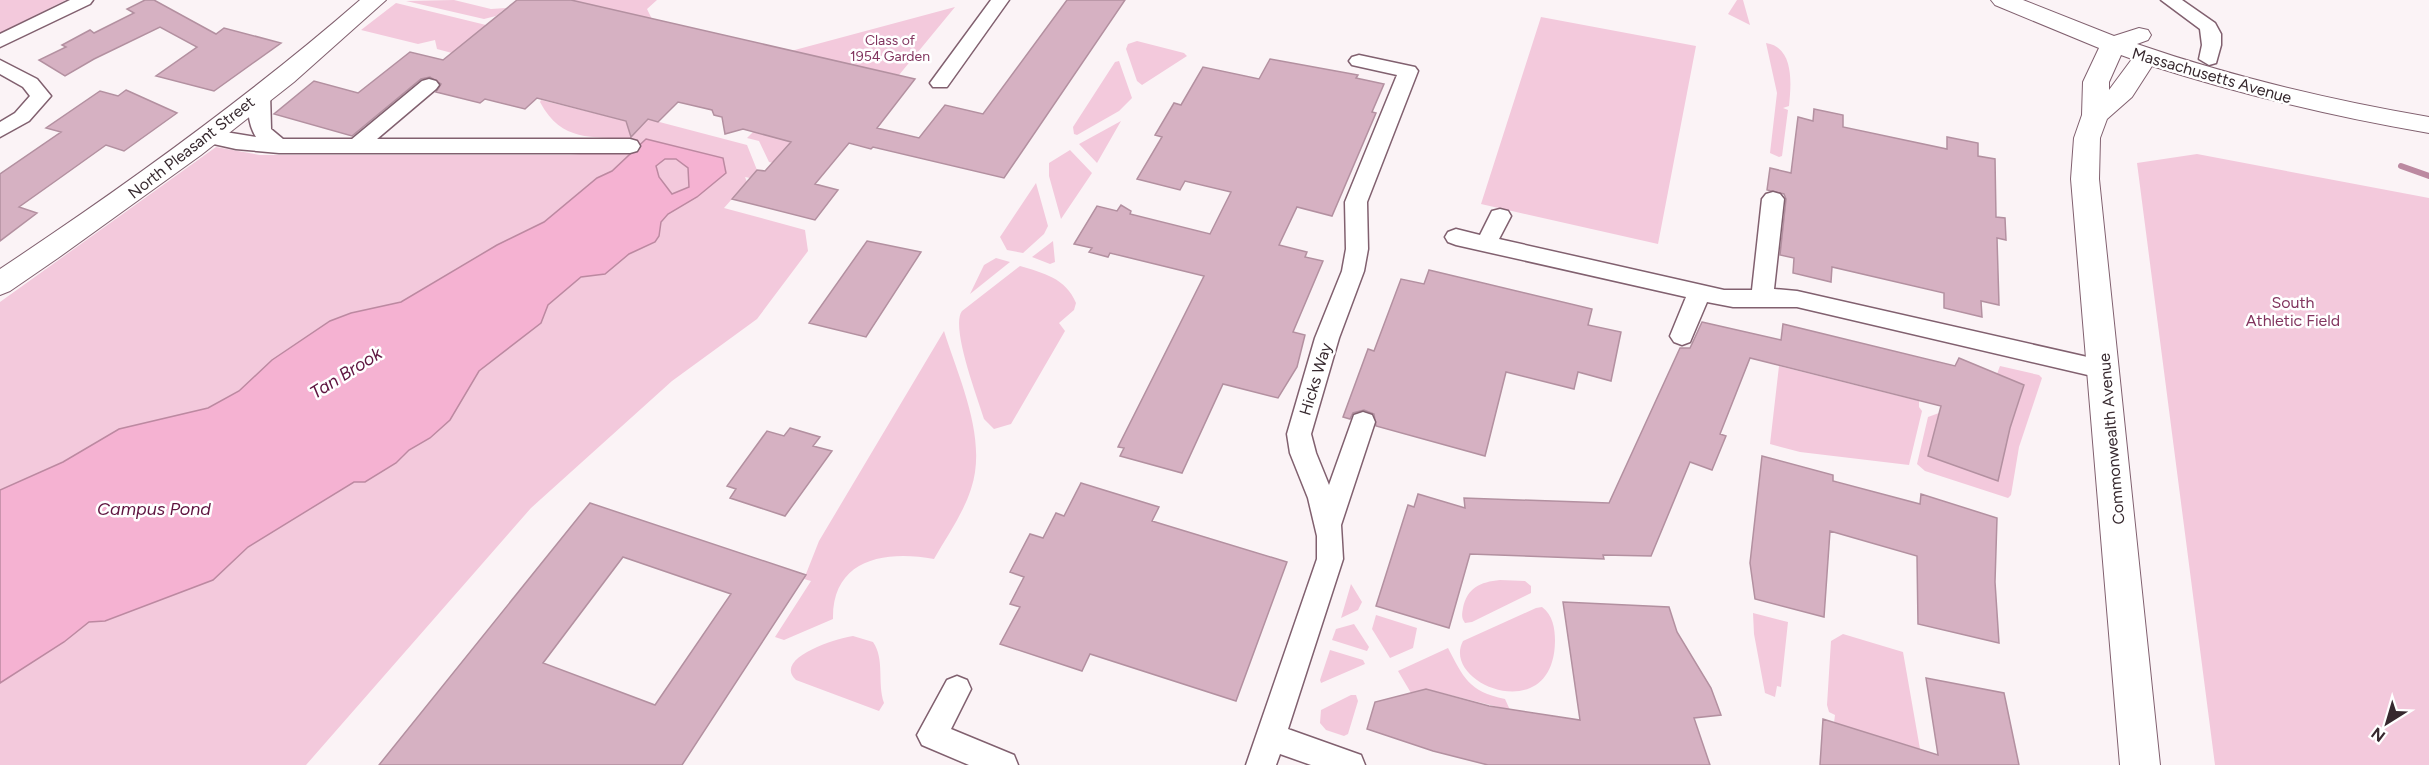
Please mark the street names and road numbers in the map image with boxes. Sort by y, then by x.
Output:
street label: Massachusetts Avenue [2130,44,2294,107]
street label: North Pleasant Street [124,92,258,203]
street label: Hicks Way [1295,340,1336,418]
street label: Commonwealth Avenue [2095,352,2128,525]

